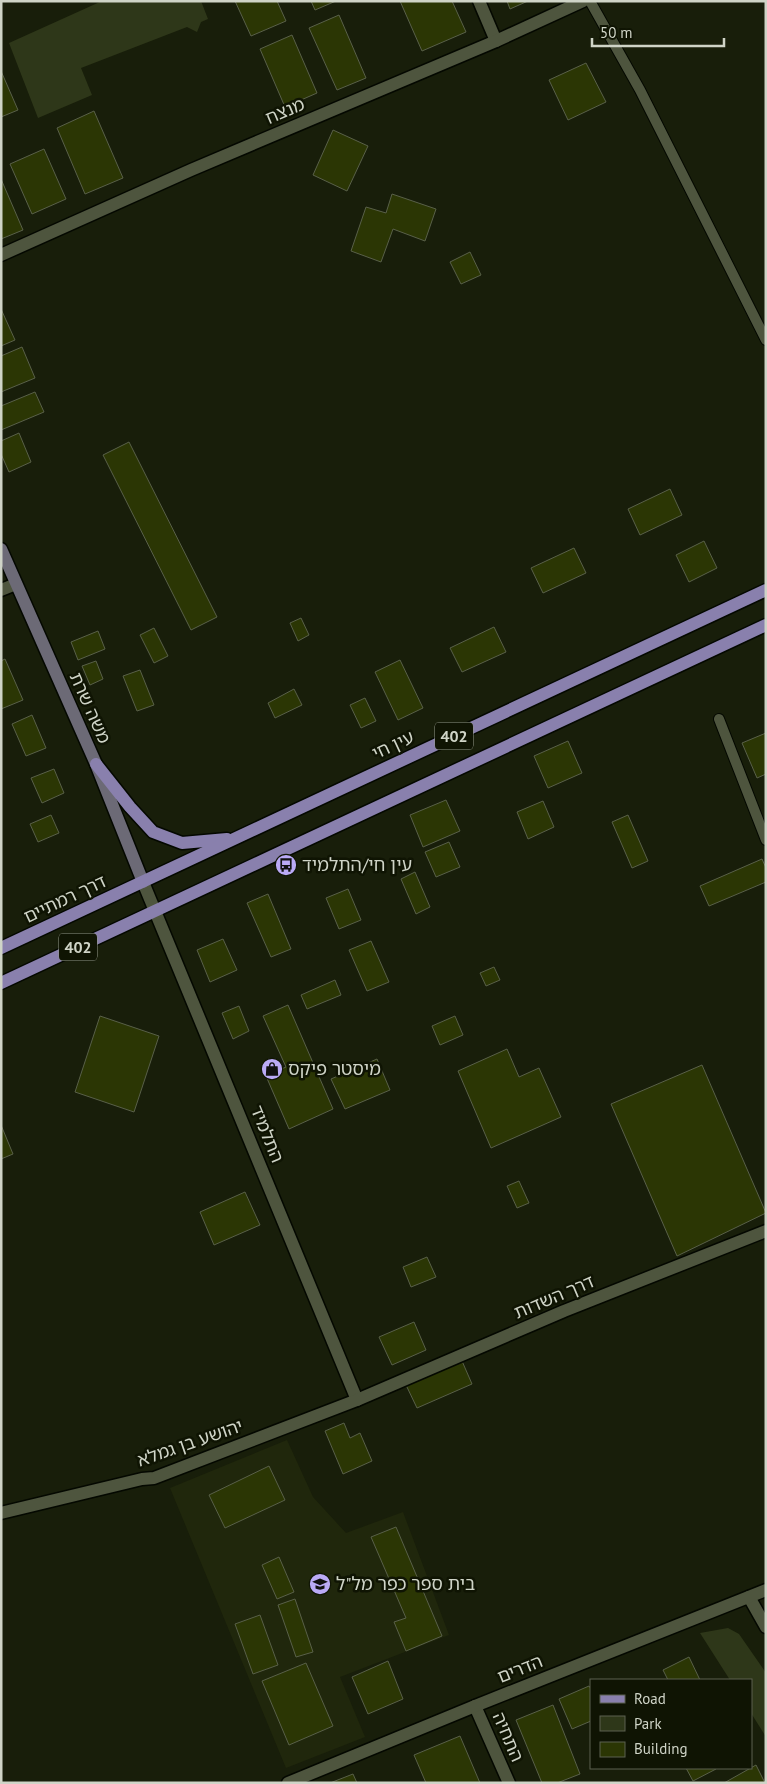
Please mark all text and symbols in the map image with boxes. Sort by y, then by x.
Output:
scale bar [592,15,724,47]
text: 50 m [600,23,633,42]
street label: מנצח [262,92,308,129]
street label: משה שרת [65,669,116,747]
road number: 402 [435,722,473,749]
street label: עין חי [368,725,418,764]
bus stop icon: עין חי/התלמיד [274,853,298,877]
place label: עין חי/התלמיד [302,853,412,876]
street label: דרך רמתיים [20,869,110,928]
road number: 402 [59,934,97,960]
shop icon: מיסטר פיקס [260,1057,284,1081]
place label: מיסטר פיקס [288,1057,381,1080]
street label: התלמיד [246,1102,289,1166]
street label: דרך השדות [510,1269,598,1324]
street label: יהושע בן גמלא [134,1414,246,1471]
school or university icon: בית ספר כפר מל"ל [308,1572,332,1596]
place label: בית ספר כפר מל"ל [336,1572,475,1595]
street label: הדרים [494,1649,546,1688]
legend [590,1679,752,1769]
text: Road [634,1689,666,1708]
street label: התחיה [488,1708,529,1765]
text: Park [634,1714,662,1733]
text: Building [634,1739,688,1758]

